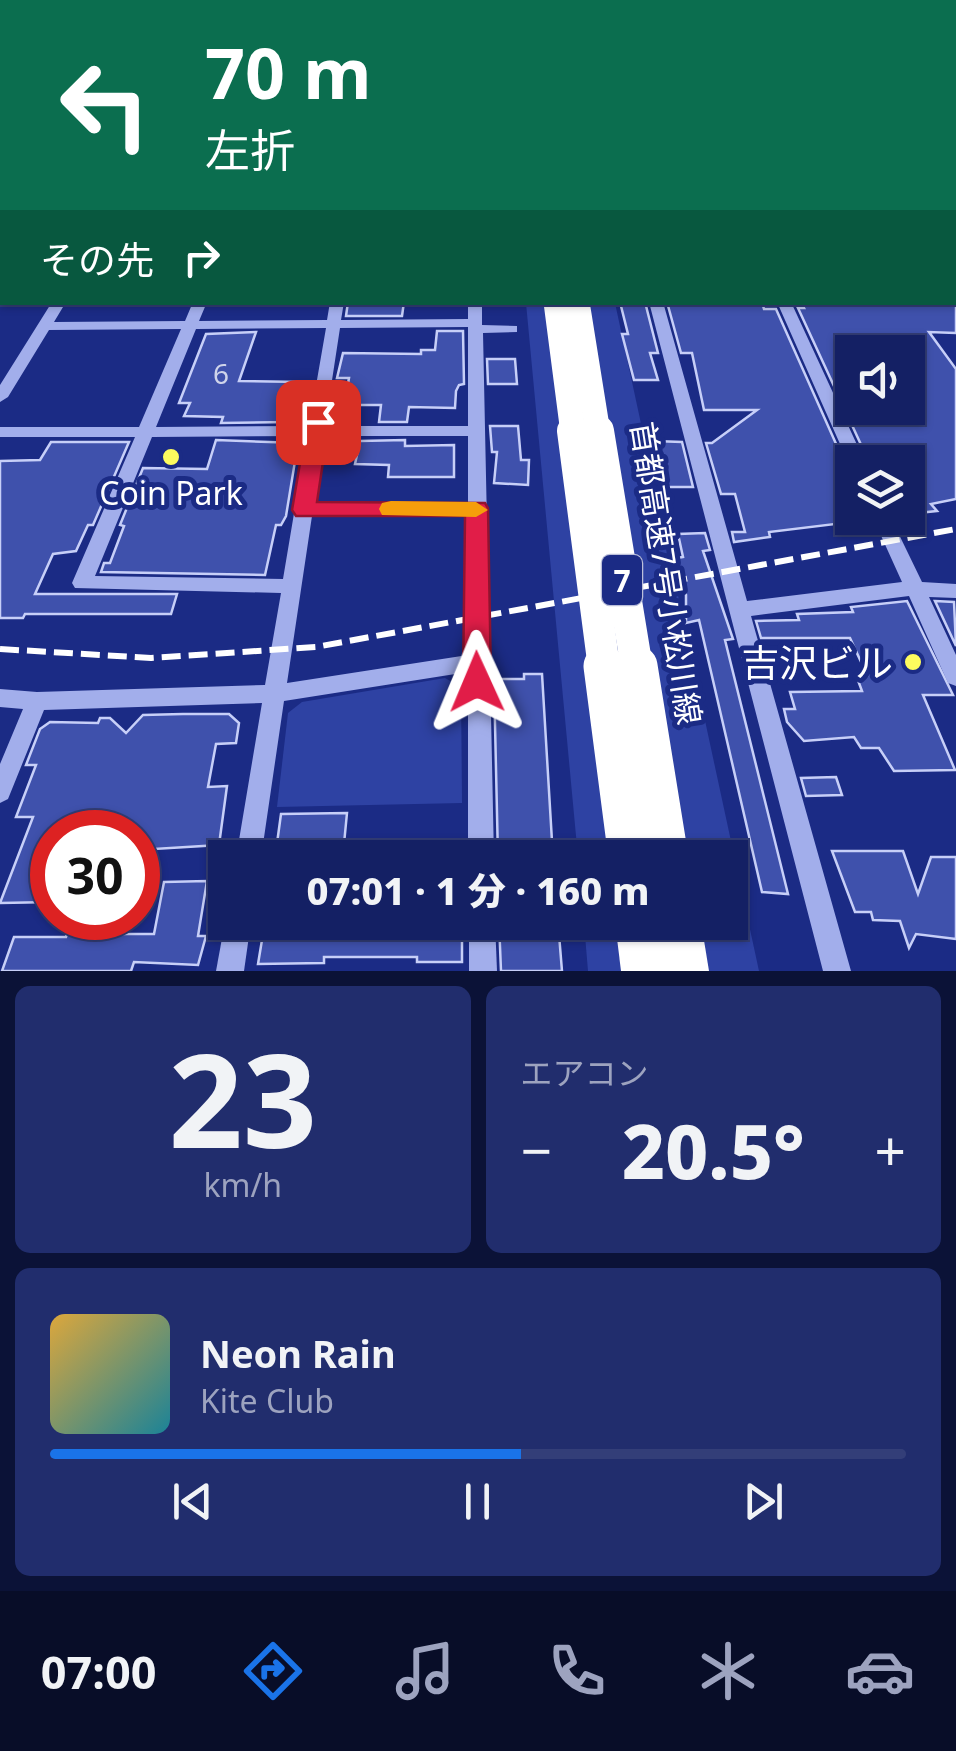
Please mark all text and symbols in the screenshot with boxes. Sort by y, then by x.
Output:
text: 70 m [205,24,372,120]
icon: left [40,40,170,170]
text: 左折 [205,119,295,180]
icon: right [174,230,229,285]
text: その先 [40,233,154,285]
map controls [835,335,925,535]
button: sound [835,335,925,425]
house number: 6 [213,354,229,392]
pin [276,380,361,465]
icon: arrive [291,395,346,450]
street label: 首都高速7号小松川線 [622,418,712,728]
button: layers [835,445,925,535]
marker: Coin Park [160,446,182,468]
place label: Coin Park [99,471,243,514]
road number: 7 [602,555,642,605]
position arrow [425,630,529,734]
place label: 吉沢ビル [741,636,893,688]
marker: 吉沢ビル [902,651,924,673]
speed limit sign: 30 [30,810,160,940]
text: 07:01 · 1 分 · 160 m [307,864,649,916]
text: 23 [168,1009,317,1186]
text: エアコン [521,1051,649,1094]
text: 20.5° [622,1099,805,1201]
text: − [521,1112,552,1187]
text: + [875,1112,906,1187]
text: km/h [203,1163,282,1206]
text: Neon Rain [200,1327,396,1379]
text: Kite Club [200,1379,334,1422]
icon: previous [165,1474,220,1529]
icon: pause [450,1474,505,1529]
icon: next [736,1474,791,1529]
icon: directions [238,1636,308,1706]
icon: music [390,1636,460,1706]
icon: phone [542,1636,612,1706]
icon: climate [693,1636,763,1706]
icon: car [845,1636,915,1706]
text: 07:00 [41,1641,156,1702]

